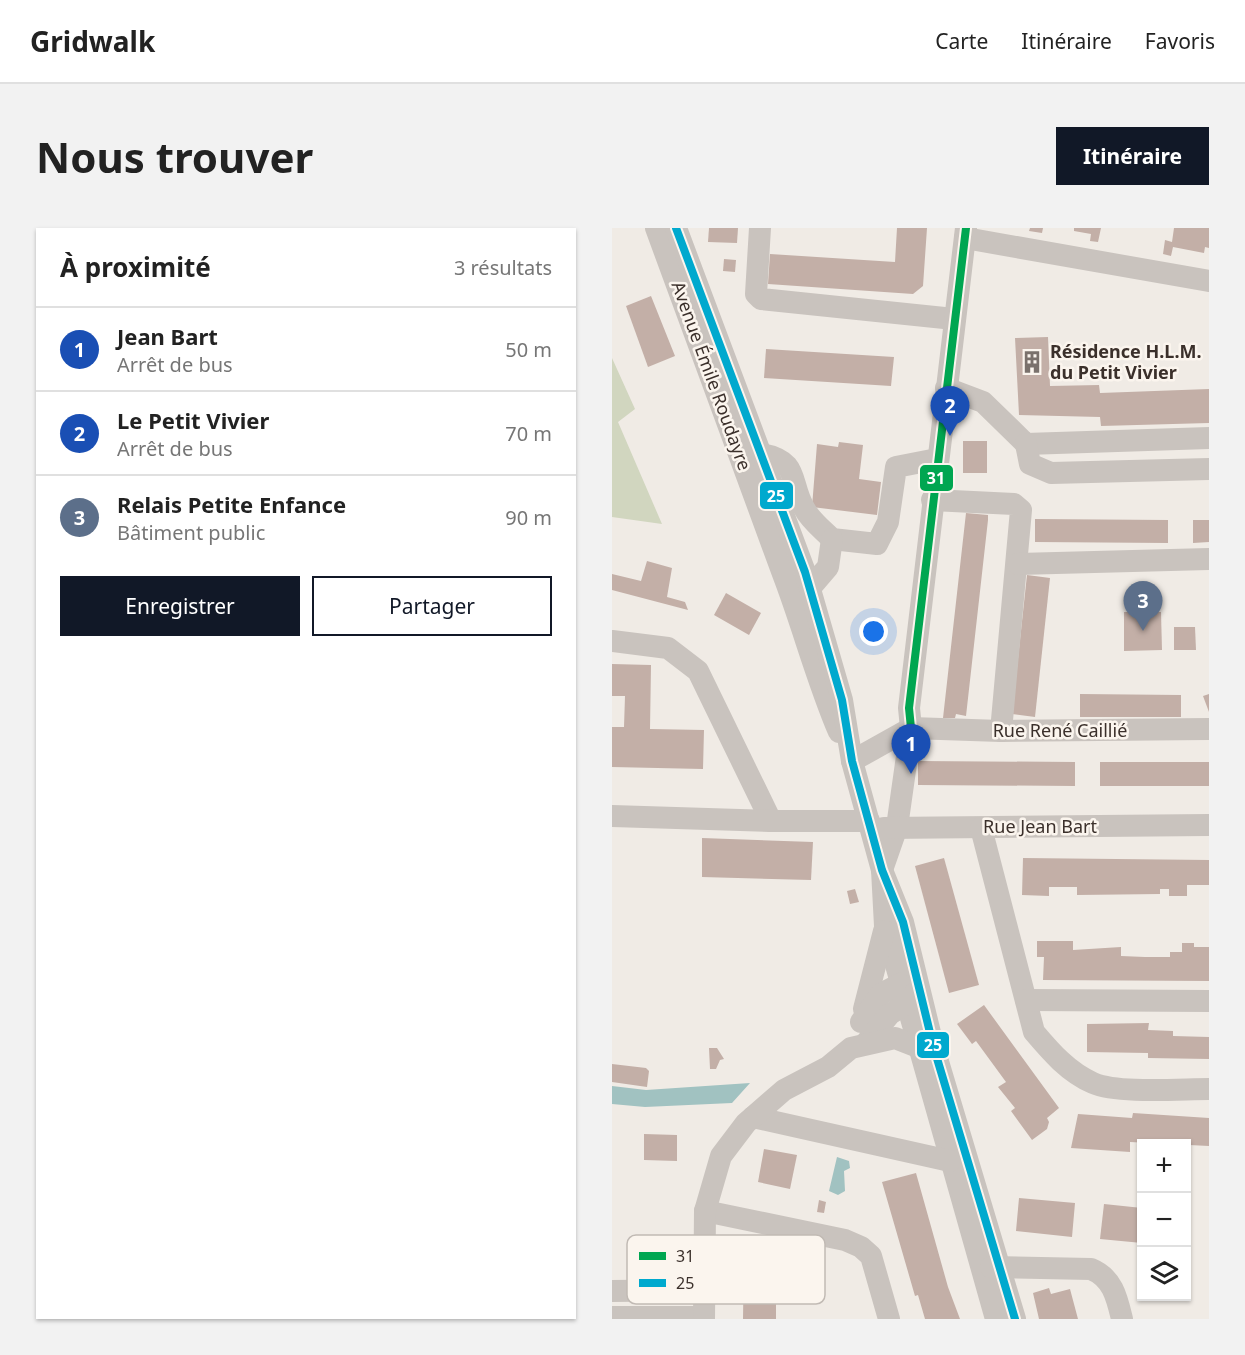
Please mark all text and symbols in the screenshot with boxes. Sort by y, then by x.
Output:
text: Gridwalk [30,22,155,60]
text: Carte [935,27,988,55]
text: Itinéraire [1021,27,1112,55]
text: Favoris [1145,27,1215,55]
button: Itinéraire [1056,127,1209,185]
text: Nous trouver [36,128,313,185]
text: À proximité [60,249,211,285]
text: 3 résultats [454,254,552,281]
street label: Avenue Émile Roudayre [667,278,757,474]
text: Jean Bart [117,321,218,351]
text: 1 [74,336,85,363]
text: 50 m [505,336,552,363]
place label: Résidence H.L.M. du Petit Vivier [1050,339,1202,384]
building icon: Résidence H.L.M. du Petit Vivier [1019,349,1045,375]
text: Arrêt de bus [117,351,233,378]
pin: 2 [930,386,970,436]
text: Le Petit Vivier [117,405,269,435]
text: 2 [74,420,85,447]
text: 70 m [505,420,552,447]
text: Arrêt de bus [117,435,233,462]
line badge: 31 [919,464,954,492]
text: 31 [927,467,945,489]
line badge: 25 [759,481,794,510]
text: 25 [767,485,785,507]
text: Relais Petite Enfance [117,489,346,519]
text: 3 [74,504,85,531]
text: 90 m [505,504,552,531]
text: Bâtiment public [117,519,265,546]
button: Enregistrer [60,576,300,636]
button: Partager [312,576,552,636]
pin: 3 [1124,582,1162,631]
your location [859,617,888,646]
street label: Rue René Caillié [993,718,1127,742]
pin: 1 [892,724,930,774]
street label: Rue Jean Bart [983,814,1097,838]
line badge: 25 [916,1031,950,1059]
text: 25 [924,1034,942,1056]
map controls [1137,1139,1191,1301]
button: + [1137,1139,1191,1193]
button: − [1137,1193,1191,1247]
legend [627,1235,825,1304]
text: 31 [676,1245,694,1267]
button: layers [1137,1247,1191,1301]
text: 25 [676,1272,694,1294]

